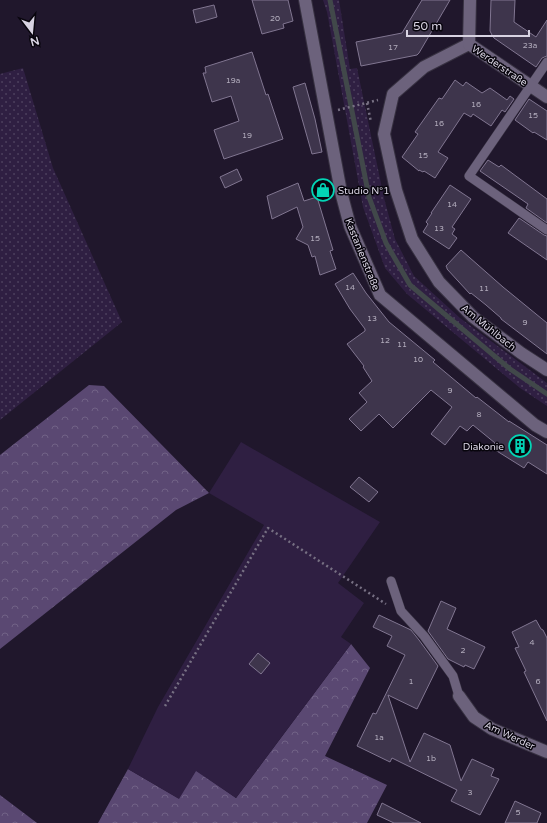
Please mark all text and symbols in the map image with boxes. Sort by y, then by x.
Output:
north arrow [12,12,52,52]
scale bar [407,12,529,38]
house number: 20 [270,14,280,23]
text: 50 m [413,19,442,33]
text: N [29,34,41,49]
house number: 23a [523,41,537,50]
house number: 17 [388,43,398,52]
street label: Werderstraße [469,43,530,89]
house number: 19a [226,76,240,85]
house number: 16 [471,100,481,109]
house number: 15 [528,111,538,120]
house number: 16 [434,119,444,128]
house number: 19 [242,131,252,140]
house number: 15 [418,151,428,160]
shop icon: Studio N°1 [310,177,336,203]
place label: Studio N°1 [338,185,389,197]
house number: 14 [447,200,457,209]
street label: Kastanienstraße [342,217,382,292]
house number: 13 [434,224,444,233]
house number: 15 [310,234,320,243]
house number: 14 [345,283,355,292]
house number: 11 [479,284,489,293]
street label: Am Mühlbach [459,302,518,353]
house number: 13 [367,314,377,323]
house number: 9 [522,318,528,327]
house number: 12 [380,336,390,345]
house number: 11 [397,340,407,349]
house number: 10 [413,355,423,364]
house number: 9 [447,386,453,395]
house number: 8 [476,410,482,419]
building icon: Diakonie [507,433,533,459]
place label: Diakonie [463,441,504,453]
house number: 4 [529,638,535,647]
house number: 2 [460,646,466,655]
house number: 1 [408,677,414,686]
house number: 6 [535,677,541,686]
street label: Am Werder [483,719,537,753]
house number: 1a [374,733,384,742]
house number: 1b [426,754,436,763]
house number: 3 [467,788,473,797]
house number: 5 [515,808,521,817]

